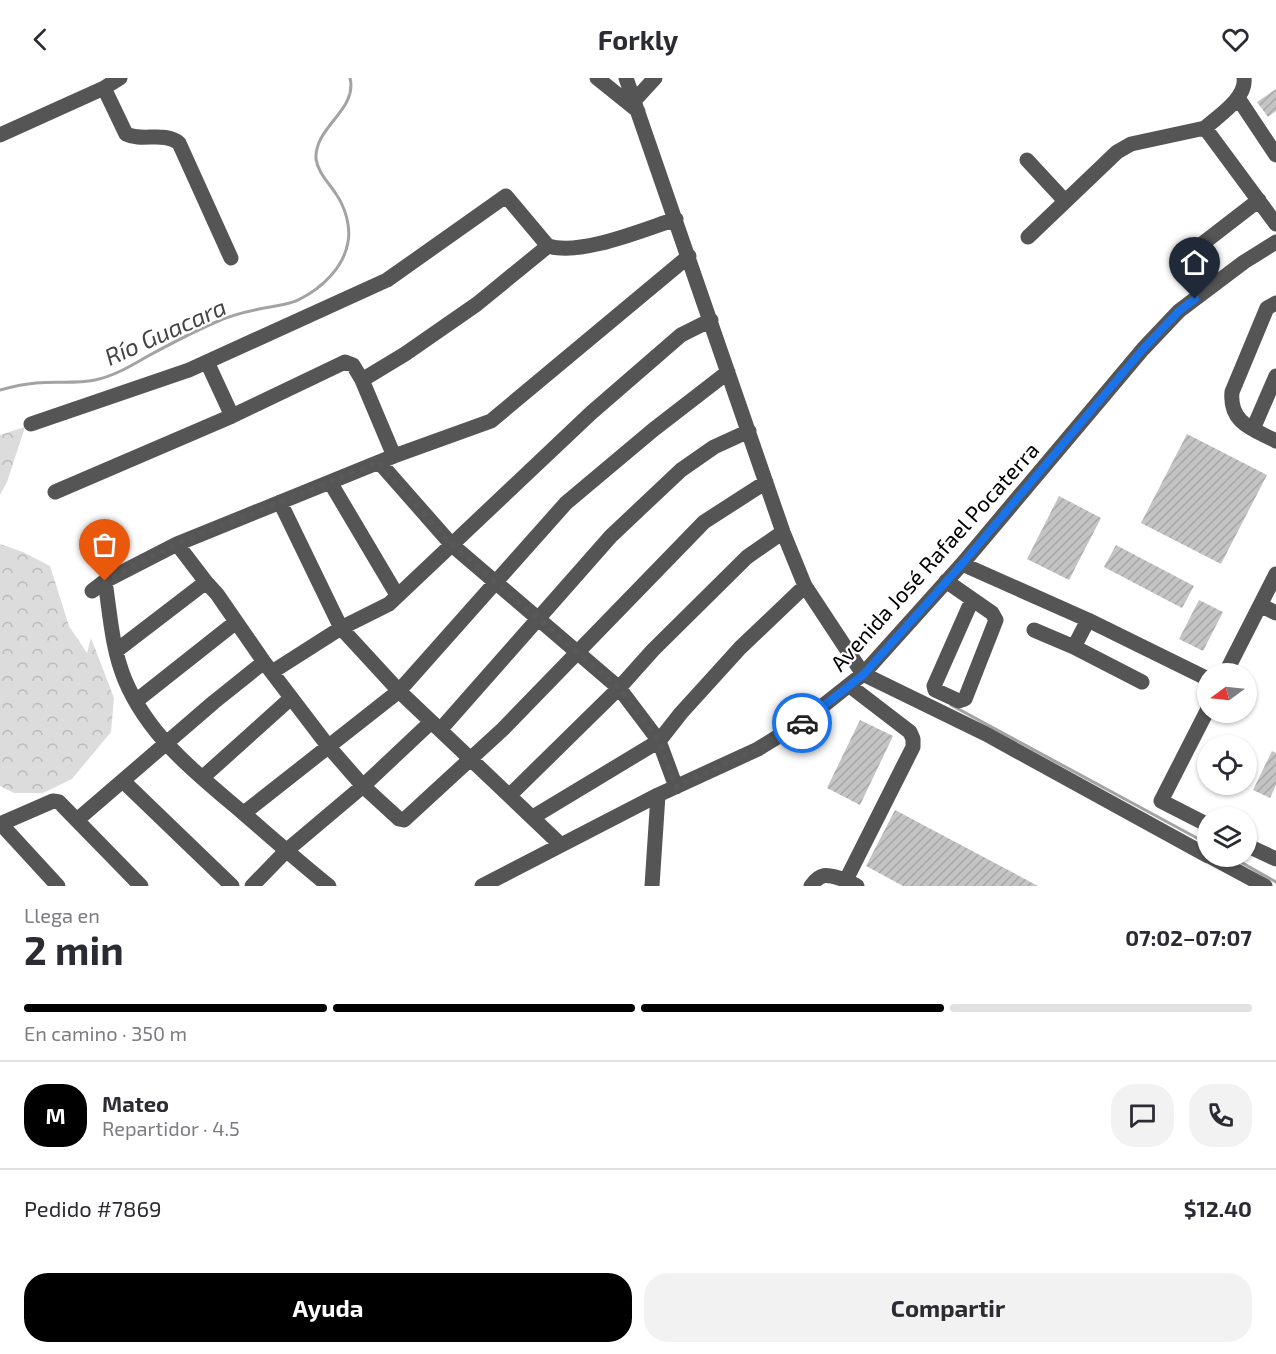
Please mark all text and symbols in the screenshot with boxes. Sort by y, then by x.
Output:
icon: back [24,23,57,56]
text: Forkly [598,23,678,55]
icon: heart [1219,23,1252,56]
pin [1169,237,1220,299]
icon: home [1178,246,1211,279]
water label: Río Guacara [100,291,230,371]
street label: Avenida José Rafael Pocaterra [824,436,1044,676]
pin [79,519,130,581]
icon: bag [88,528,121,561]
north arrow [1197,663,1257,723]
map controls [1197,663,1257,867]
courier [772,693,832,753]
icon: car [786,707,819,740]
button: locate [1197,735,1257,795]
button: layers [1197,807,1257,867]
text: Llega en [24,903,100,927]
text: 07:02–07:07 [1125,924,1252,950]
text: 2 min [24,926,124,973]
text: En camino · 350 m [24,1021,187,1045]
button: chat [1111,1084,1174,1147]
button: phone [1189,1084,1252,1147]
text: Mateo [102,1090,169,1116]
text: M [45,1102,66,1128]
text: Repartidor · 4.5 [102,1116,240,1140]
text: Pedido #7869 [24,1195,162,1221]
text: $12.40 [1184,1195,1252,1221]
button: Ayuda [24,1273,632,1342]
button: Compartir [644,1273,1252,1342]

